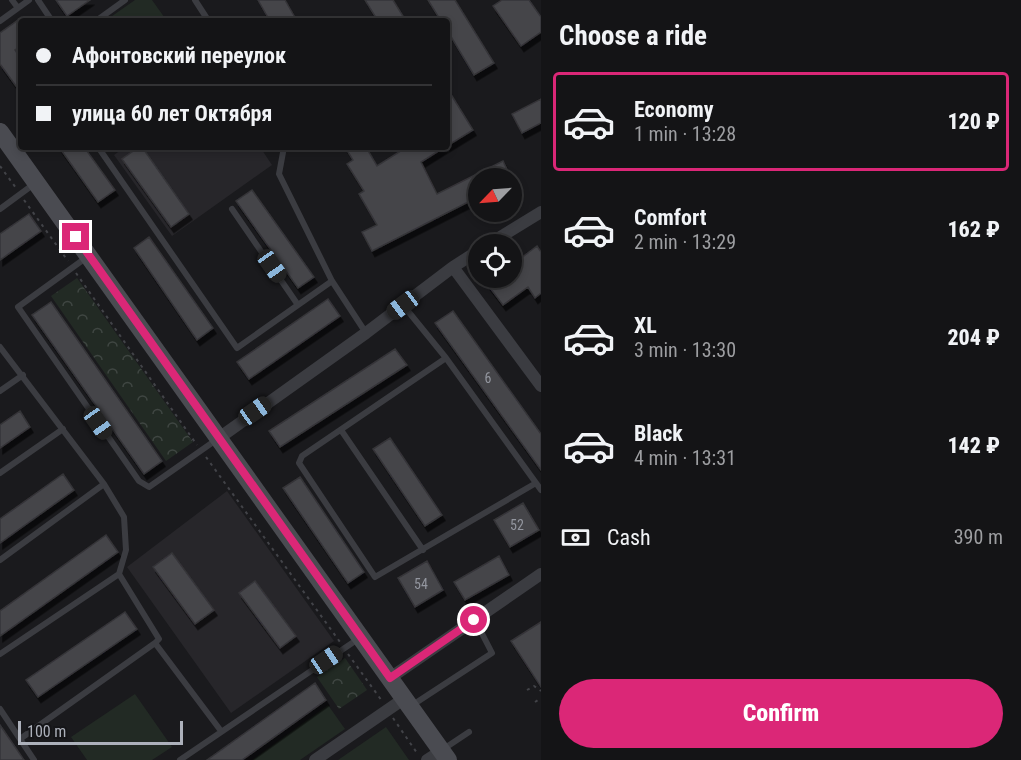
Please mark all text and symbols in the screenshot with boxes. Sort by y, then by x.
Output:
text: Choose a ride [559,20,707,52]
text: Афонтовский переулок [72,43,286,68]
icon: car [562,95,616,149]
text: Economy [634,97,714,122]
text: улица 60 лет Октября [72,101,272,126]
text: 120 ₽ [947,109,1000,134]
text: 1 min · 13:28 [634,122,736,146]
north arrow [468,168,522,222]
map controls [468,168,522,288]
icon: car [562,203,616,257]
text: Comfort [634,205,707,230]
text: 162 ₽ [947,217,1000,242]
route end [62,223,89,250]
text: 2 min · 13:29 [634,230,736,254]
button: locate [468,234,522,288]
car [254,246,290,286]
car [383,287,423,323]
icon: car [562,311,616,365]
text: XL [634,313,657,338]
text: 204 ₽ [947,325,1000,350]
text: 3 min · 13:30 [634,338,736,362]
house number: 6 [485,370,492,386]
car [235,393,275,429]
car [80,403,116,443]
icon: car [562,419,616,473]
text: Black [634,421,683,446]
text: 142 ₽ [947,433,1000,458]
text: 4 min · 13:31 [634,446,736,470]
house number: 52 [510,517,524,533]
icon: cash [559,521,592,554]
text: Cash [607,525,651,550]
text: 390 m [954,525,1003,549]
house number: 54 [414,576,428,592]
route start [460,606,487,633]
car [306,642,346,678]
button: Confirm [559,679,1003,748]
scale bar [18,718,183,746]
text: 100 m [27,722,66,741]

